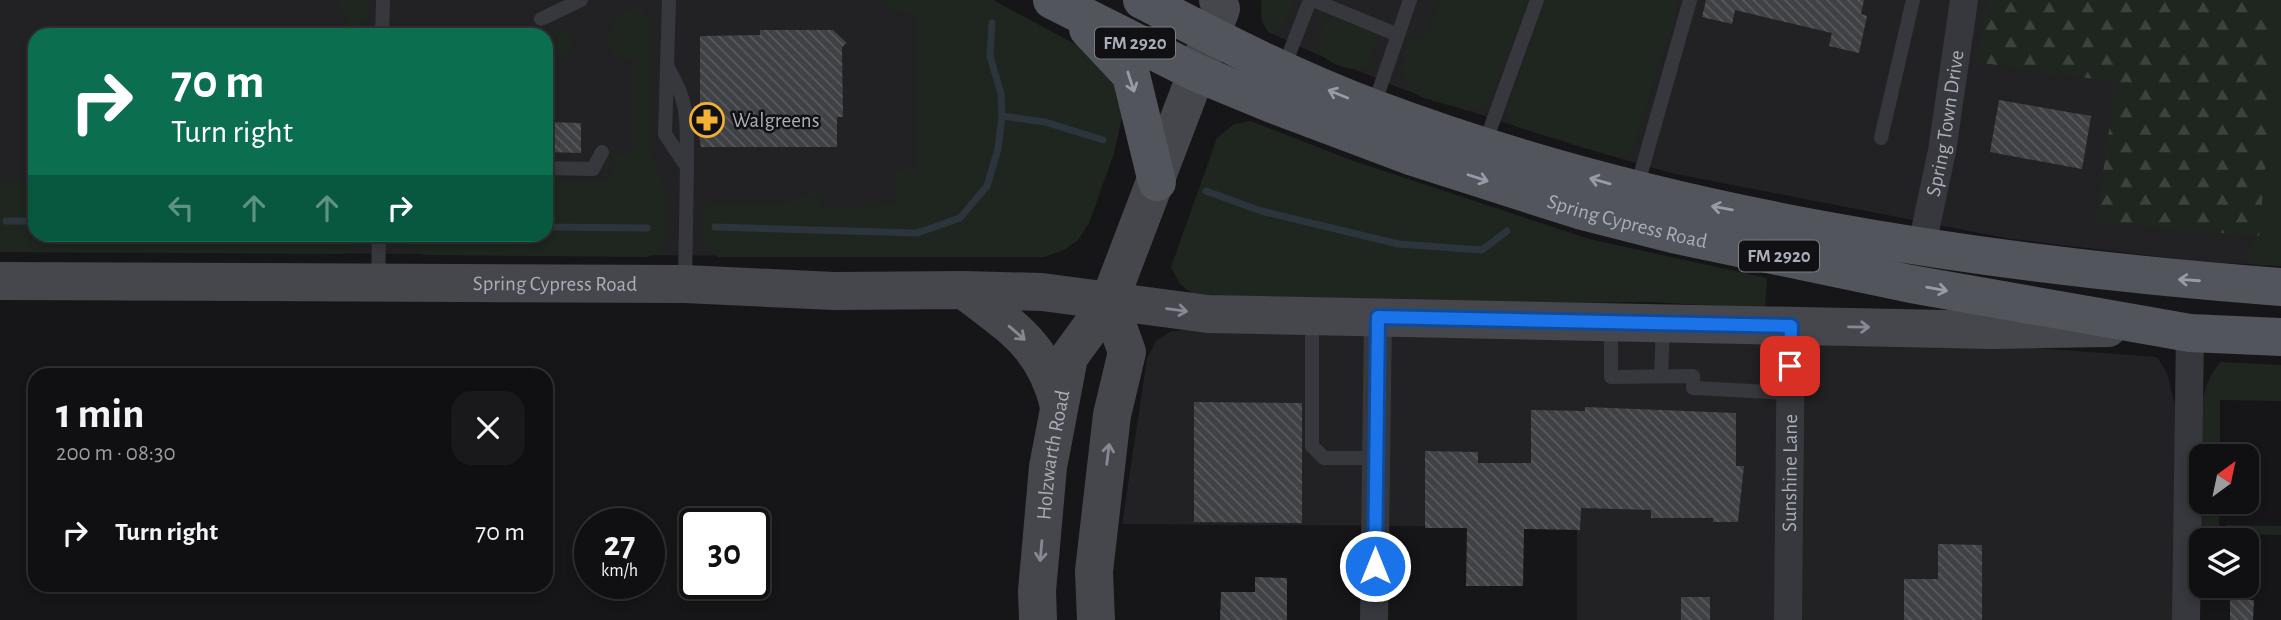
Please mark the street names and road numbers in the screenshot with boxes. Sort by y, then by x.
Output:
road number: FM 2920 [1095,28,1175,58]
street label: Spring Town Drive [1922,49,1967,198]
street label: Spring Cypress Road [1545,190,1709,252]
road number: FM 2920 [1739,240,1819,272]
street label: Spring Cypress Road [473,273,637,294]
street label: Holzwarth Road [1033,388,1073,521]
street label: Sunshine Lane [1778,414,1801,532]

